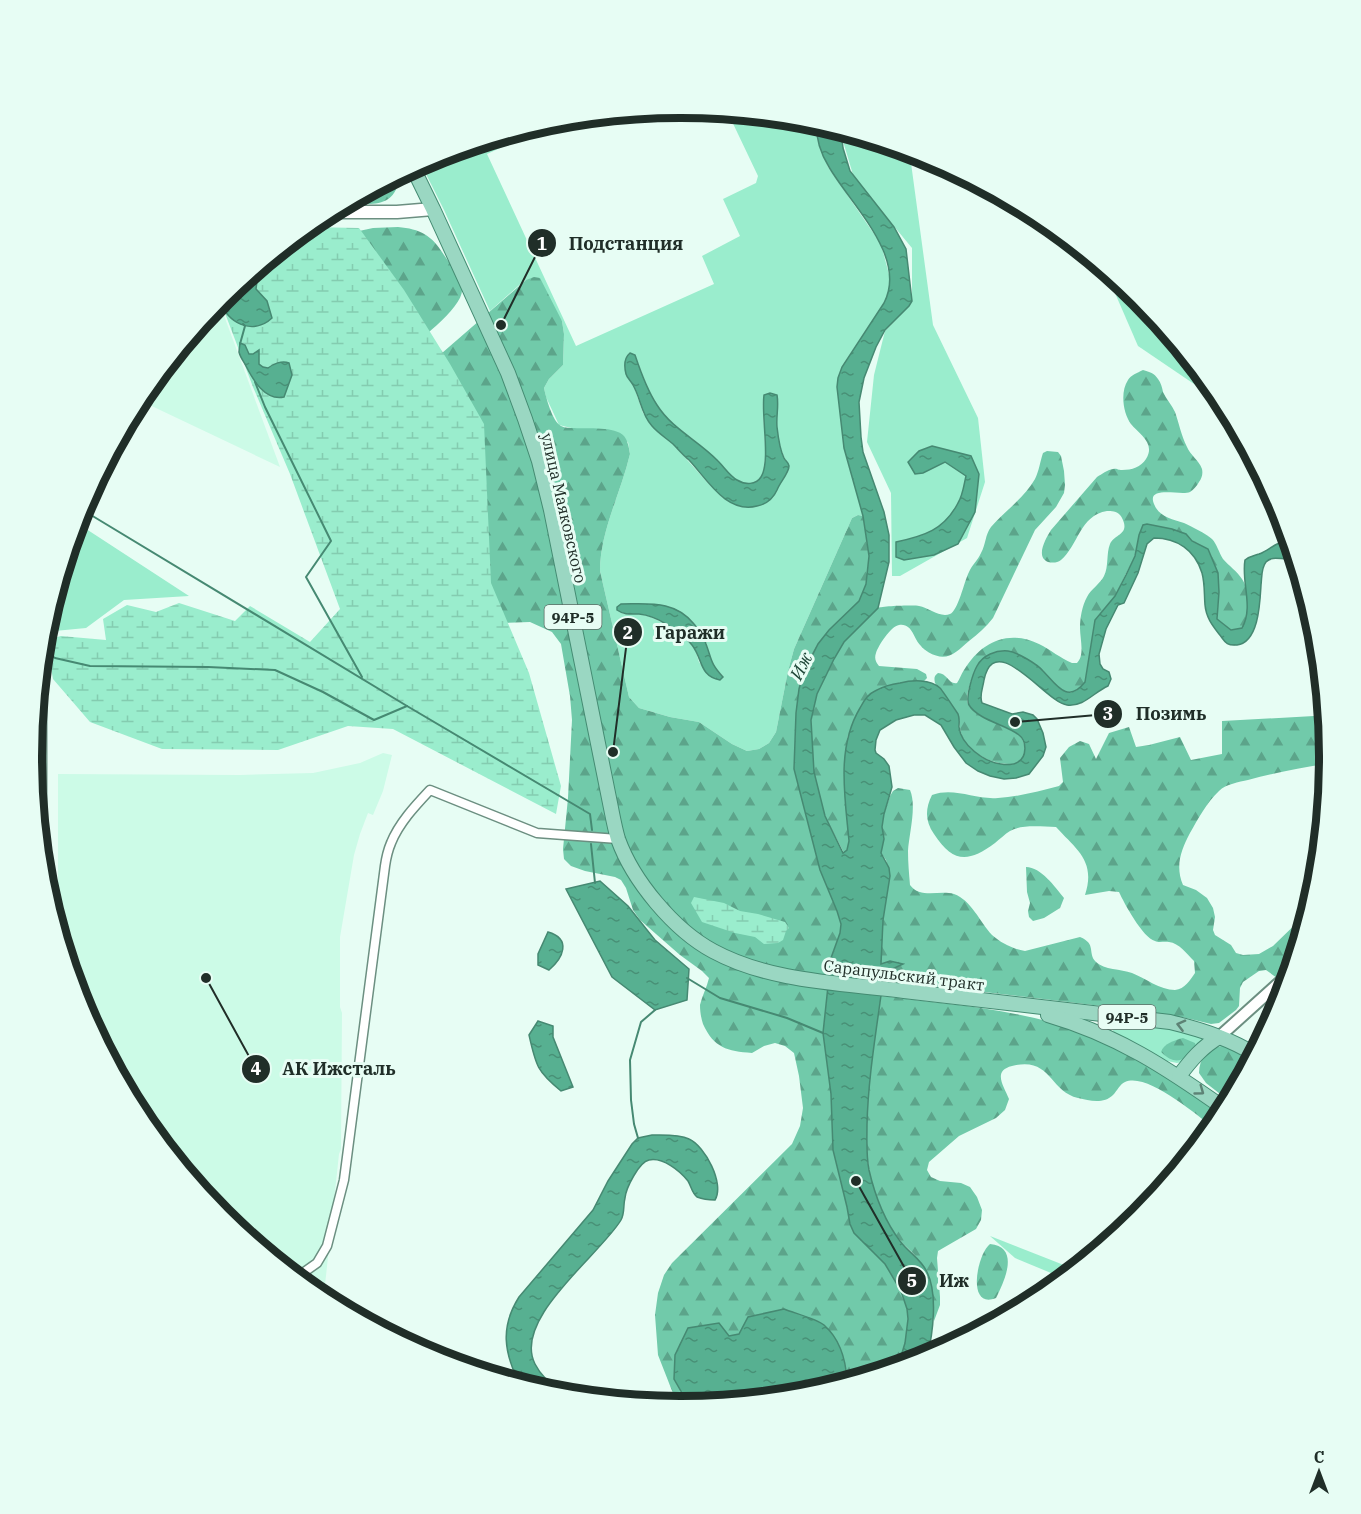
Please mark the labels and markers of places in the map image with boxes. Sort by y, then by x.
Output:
callout: Подстанция [527,225,696,261]
callout: Гаражи [613,614,737,650]
callout: Позимь [1093,696,1218,732]
callout: АК Ижсталь [241,1051,408,1087]
callout: Иж [897,1263,981,1299]

